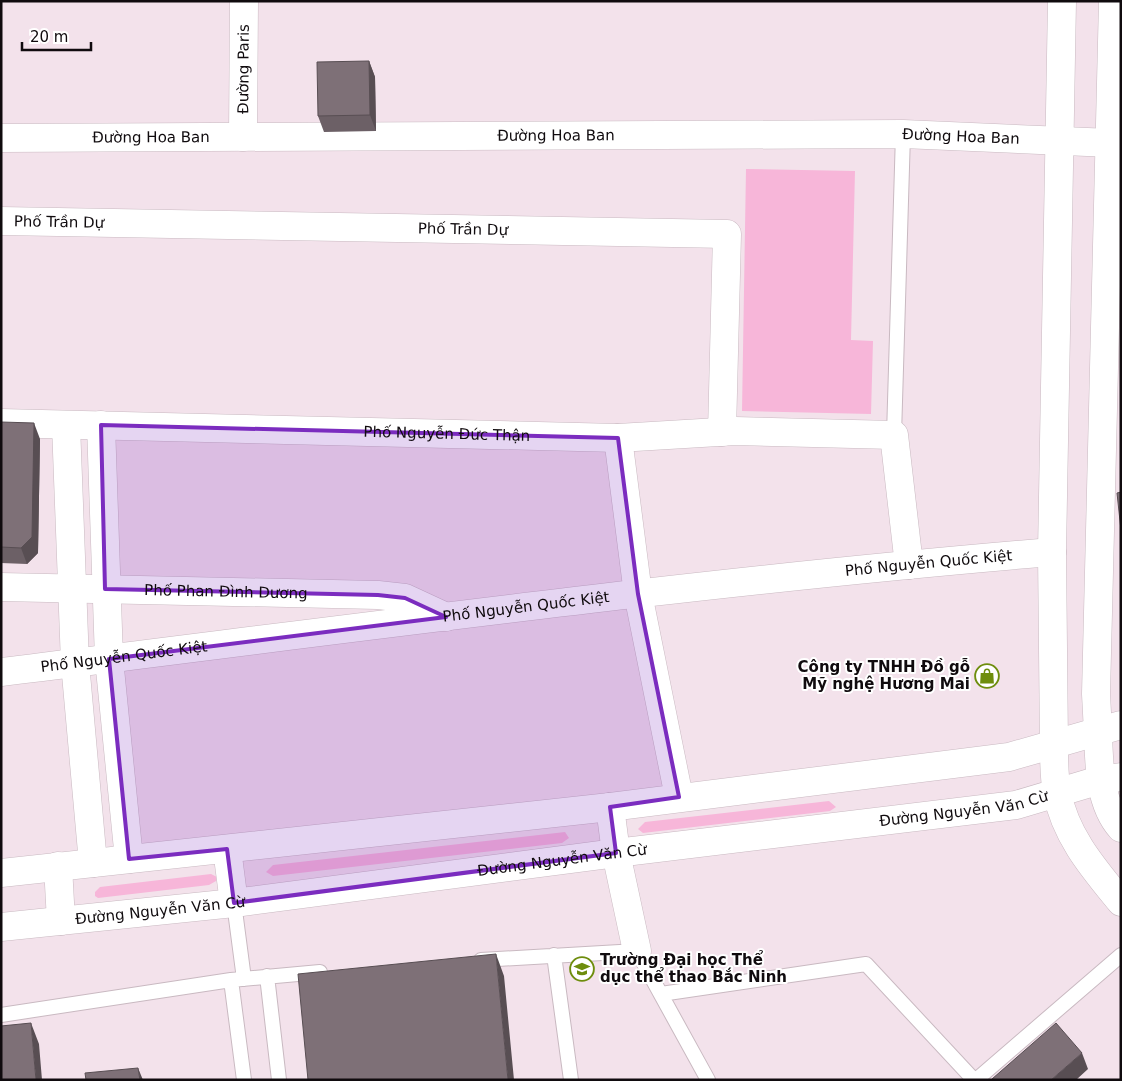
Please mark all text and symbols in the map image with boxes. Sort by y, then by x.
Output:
scale bar [22,20,91,52]
street label: Đường Paris [234,24,253,114]
text: 20 m [30,28,68,46]
street label: Đường Hoa Ban [902,125,1020,148]
street label: Đường Hoa Ban [497,126,615,145]
street label: Đường Hoa Ban [92,128,210,147]
street label: Phố Trần Dự [14,212,106,232]
street label: Phố Trần Dự [418,219,510,239]
street label: Phố Nguyễn Đức Thận [363,423,530,445]
street label: Phố Nguyễn Quốc Kiệt [844,546,1013,580]
street label: Phố Phan Đình Dương [144,581,308,603]
street label: Phố Nguyễn Quốc Kiệt [442,588,610,626]
street label: Phố Nguyễn Quốc Kiệt [40,637,209,676]
place label: Công ty TNHH Đồ gỗ Mỹ nghệ Hương Mai [798,657,970,693]
shop icon: Công ty TNHH Đồ gỗ Mỹ nghệ Hương Mai [974,663,1000,689]
street label: Đường Nguyễn Văn Cừ [878,787,1052,830]
street label: Đường Nguyễn Văn Cừ [476,840,649,880]
street label: Đường Nguyễn Văn Cừ [74,892,248,928]
place label: Trường Đại học Thể dục thể thao Bắc Ninh [600,950,787,986]
school or university icon: Trường Đại học Thể dục thể thao Bắc Ninh [569,956,595,982]

